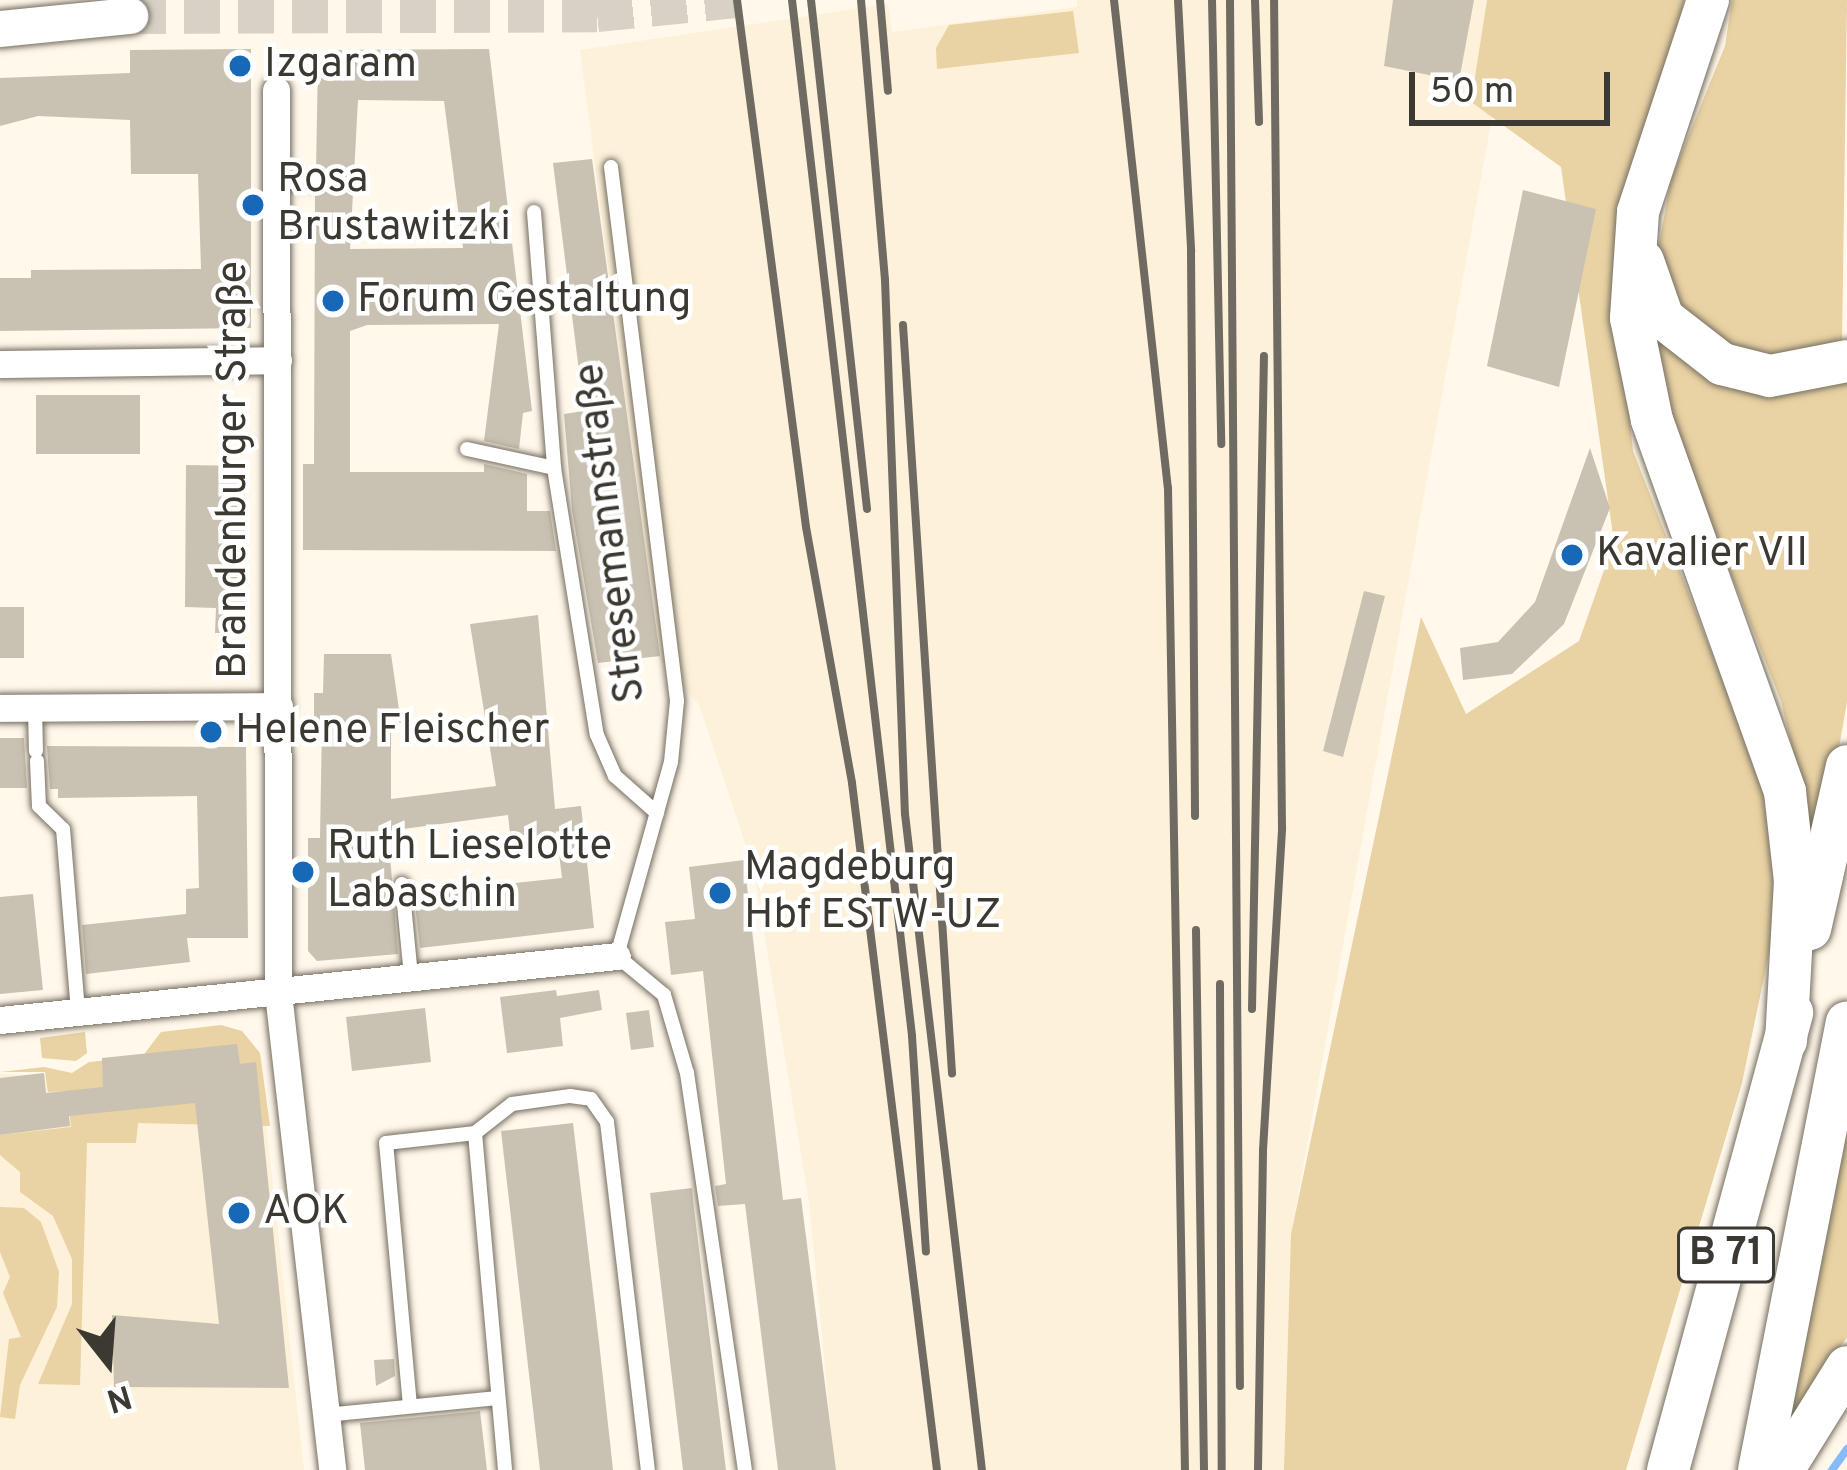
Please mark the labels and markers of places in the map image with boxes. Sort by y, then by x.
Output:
place label: Izgaram [264,41,417,91]
marker: Izgaram [227,53,253,79]
place label: Rosa Brustawitzki [277,156,511,255]
marker: Rosa Brustawitzki [240,192,266,218]
place label: Forum Gestaltung [357,276,691,326]
marker: Forum Gestaltung [320,288,346,314]
place label: Kavalier VII [1596,530,1810,580]
marker: Kavalier VII [1559,542,1585,568]
place label: Helene Fleischer [235,707,550,757]
marker: Helene Fleischer [198,719,224,745]
place label: Ruth Lieselotte Labaschin [327,823,612,922]
place label: Magdeburg Hbf ESTW-UZ [744,844,1001,942]
marker: Ruth Lieselotte Labaschin [290,859,316,885]
marker: Magdeburg Hbf ESTW-UZ [707,880,733,906]
place label: AOK [263,1188,349,1238]
marker: AOK [226,1200,252,1226]

